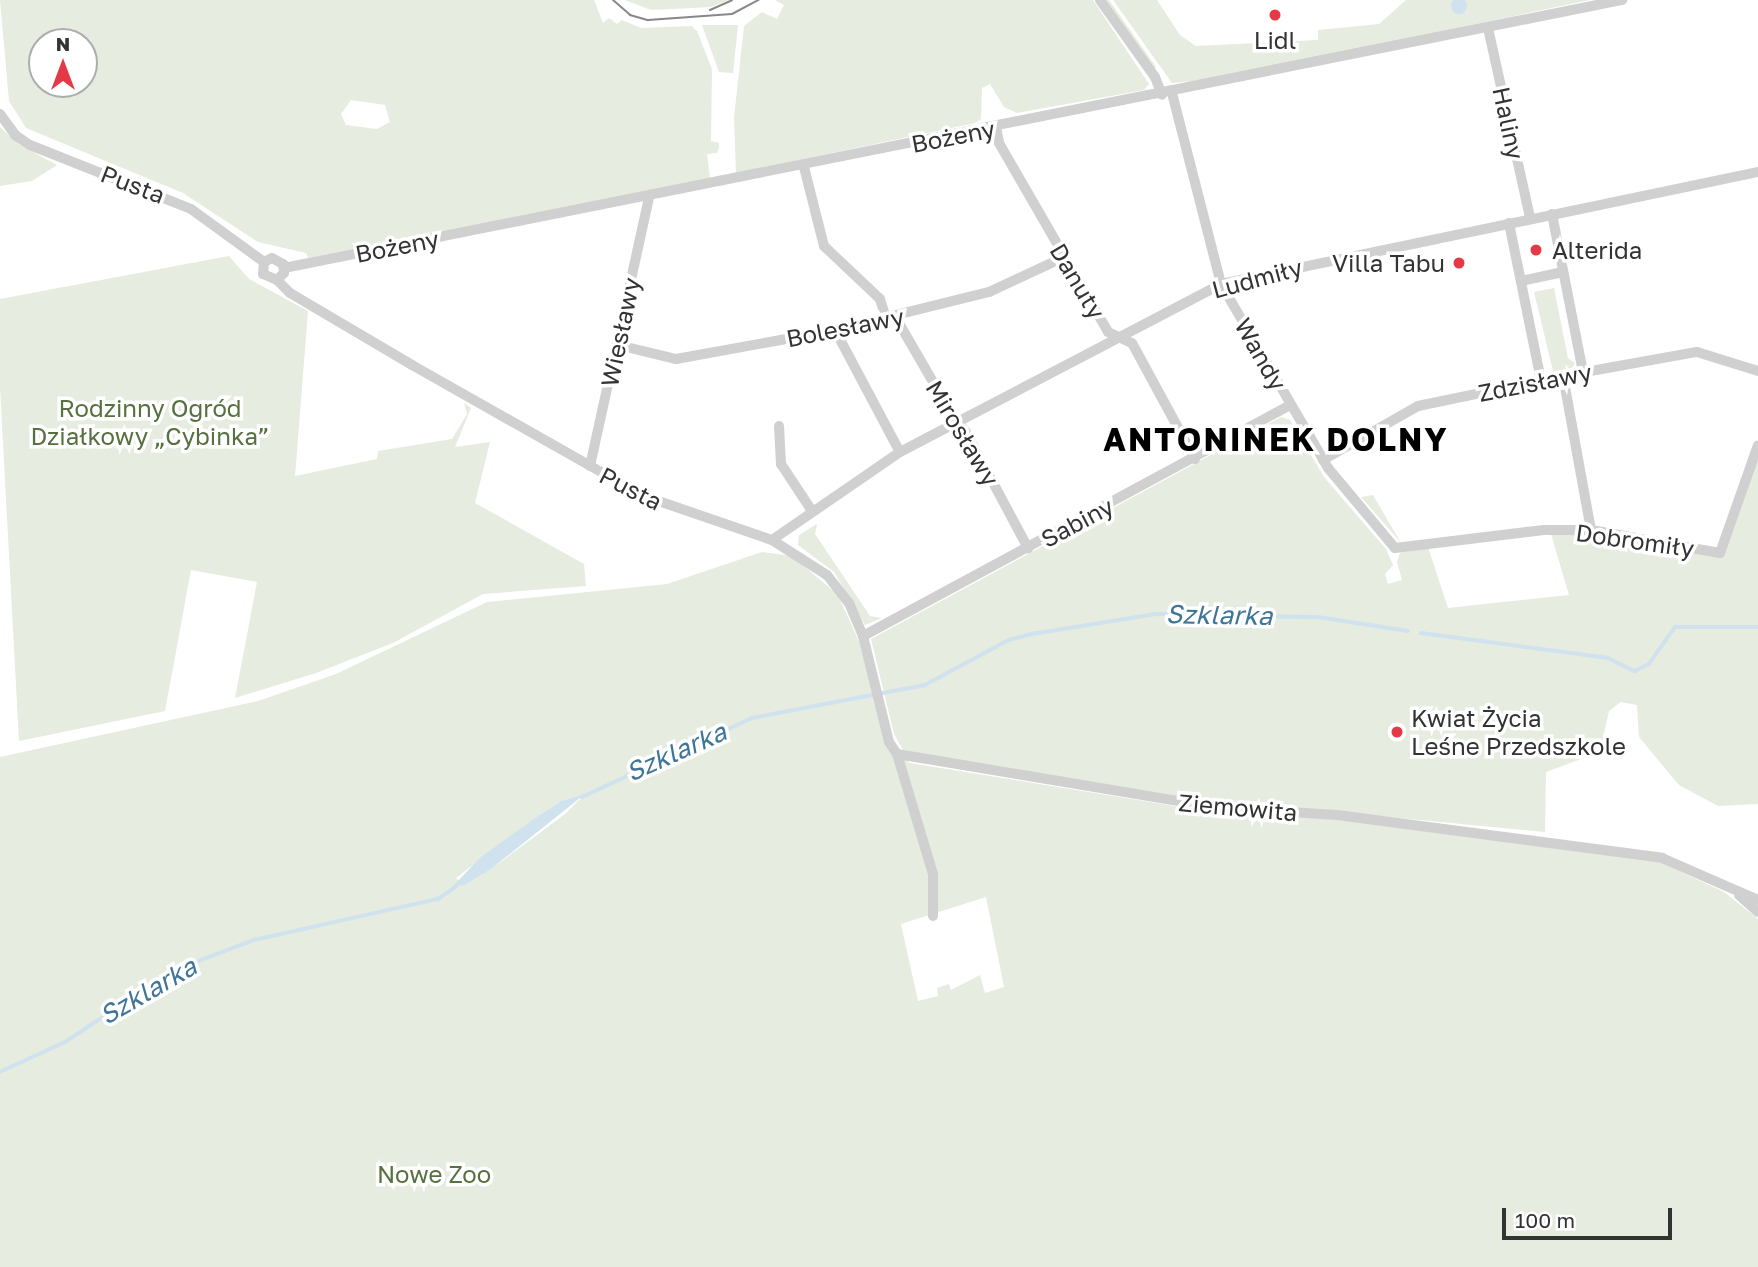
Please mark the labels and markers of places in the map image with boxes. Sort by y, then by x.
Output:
marker: Lidl [1267,7,1283,23]
place label: Lidl [1254,26,1296,54]
place label: Alterida [1552,236,1642,264]
marker: Alterida [1526,240,1546,260]
place label: Villa Tabu [1332,249,1445,277]
marker: Villa Tabu [1451,255,1467,271]
place label: Kwiat Życia Leśne Przedszkole [1411,704,1626,760]
marker: Kwiat Życia Leśne Przedszkole [1389,724,1405,740]

